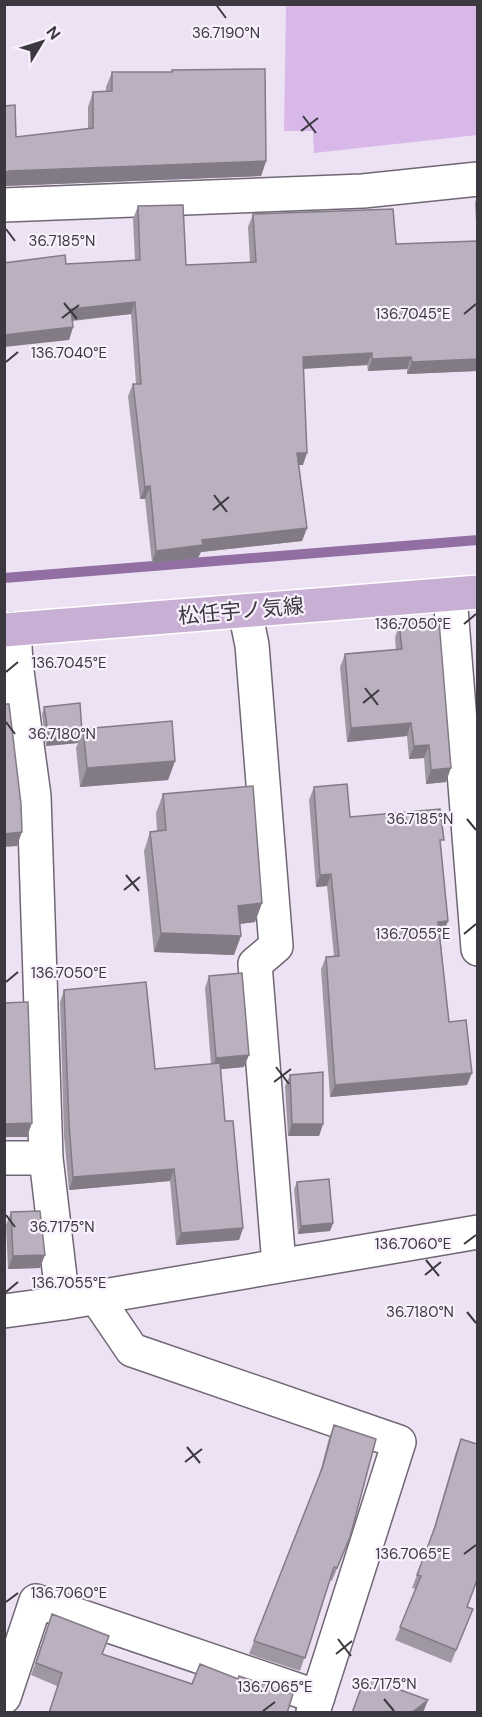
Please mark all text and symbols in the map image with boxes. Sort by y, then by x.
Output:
north arrow [12,12,72,72]
text: N [42,22,65,44]
text: 36.7190°N [192,23,260,43]
text: 36.7185°N [29,231,95,251]
text: 136.7045°E [376,304,450,324]
text: 136.7040°E [31,343,107,363]
street label: 松任宇ノ気線 [177,592,305,630]
text: 136.7050°E [375,614,451,634]
text: 136.7045°E [32,653,106,673]
text: 36.7180°N [28,724,96,744]
text: 36.7185°N [387,809,453,829]
text: 136.7055°E [376,924,450,944]
text: 136.7050°E [31,963,107,983]
text: 36.7175°N [29,1217,95,1237]
text: 136.7060°E [375,1234,451,1254]
text: 136.7055°E [32,1273,106,1293]
text: 36.7180°N [386,1302,454,1322]
text: 136.7065°E [376,1544,450,1564]
text: 136.7060°E [31,1583,107,1603]
text: 36.7175°N [351,1674,417,1694]
text: 136.7065°E [238,1677,312,1697]

